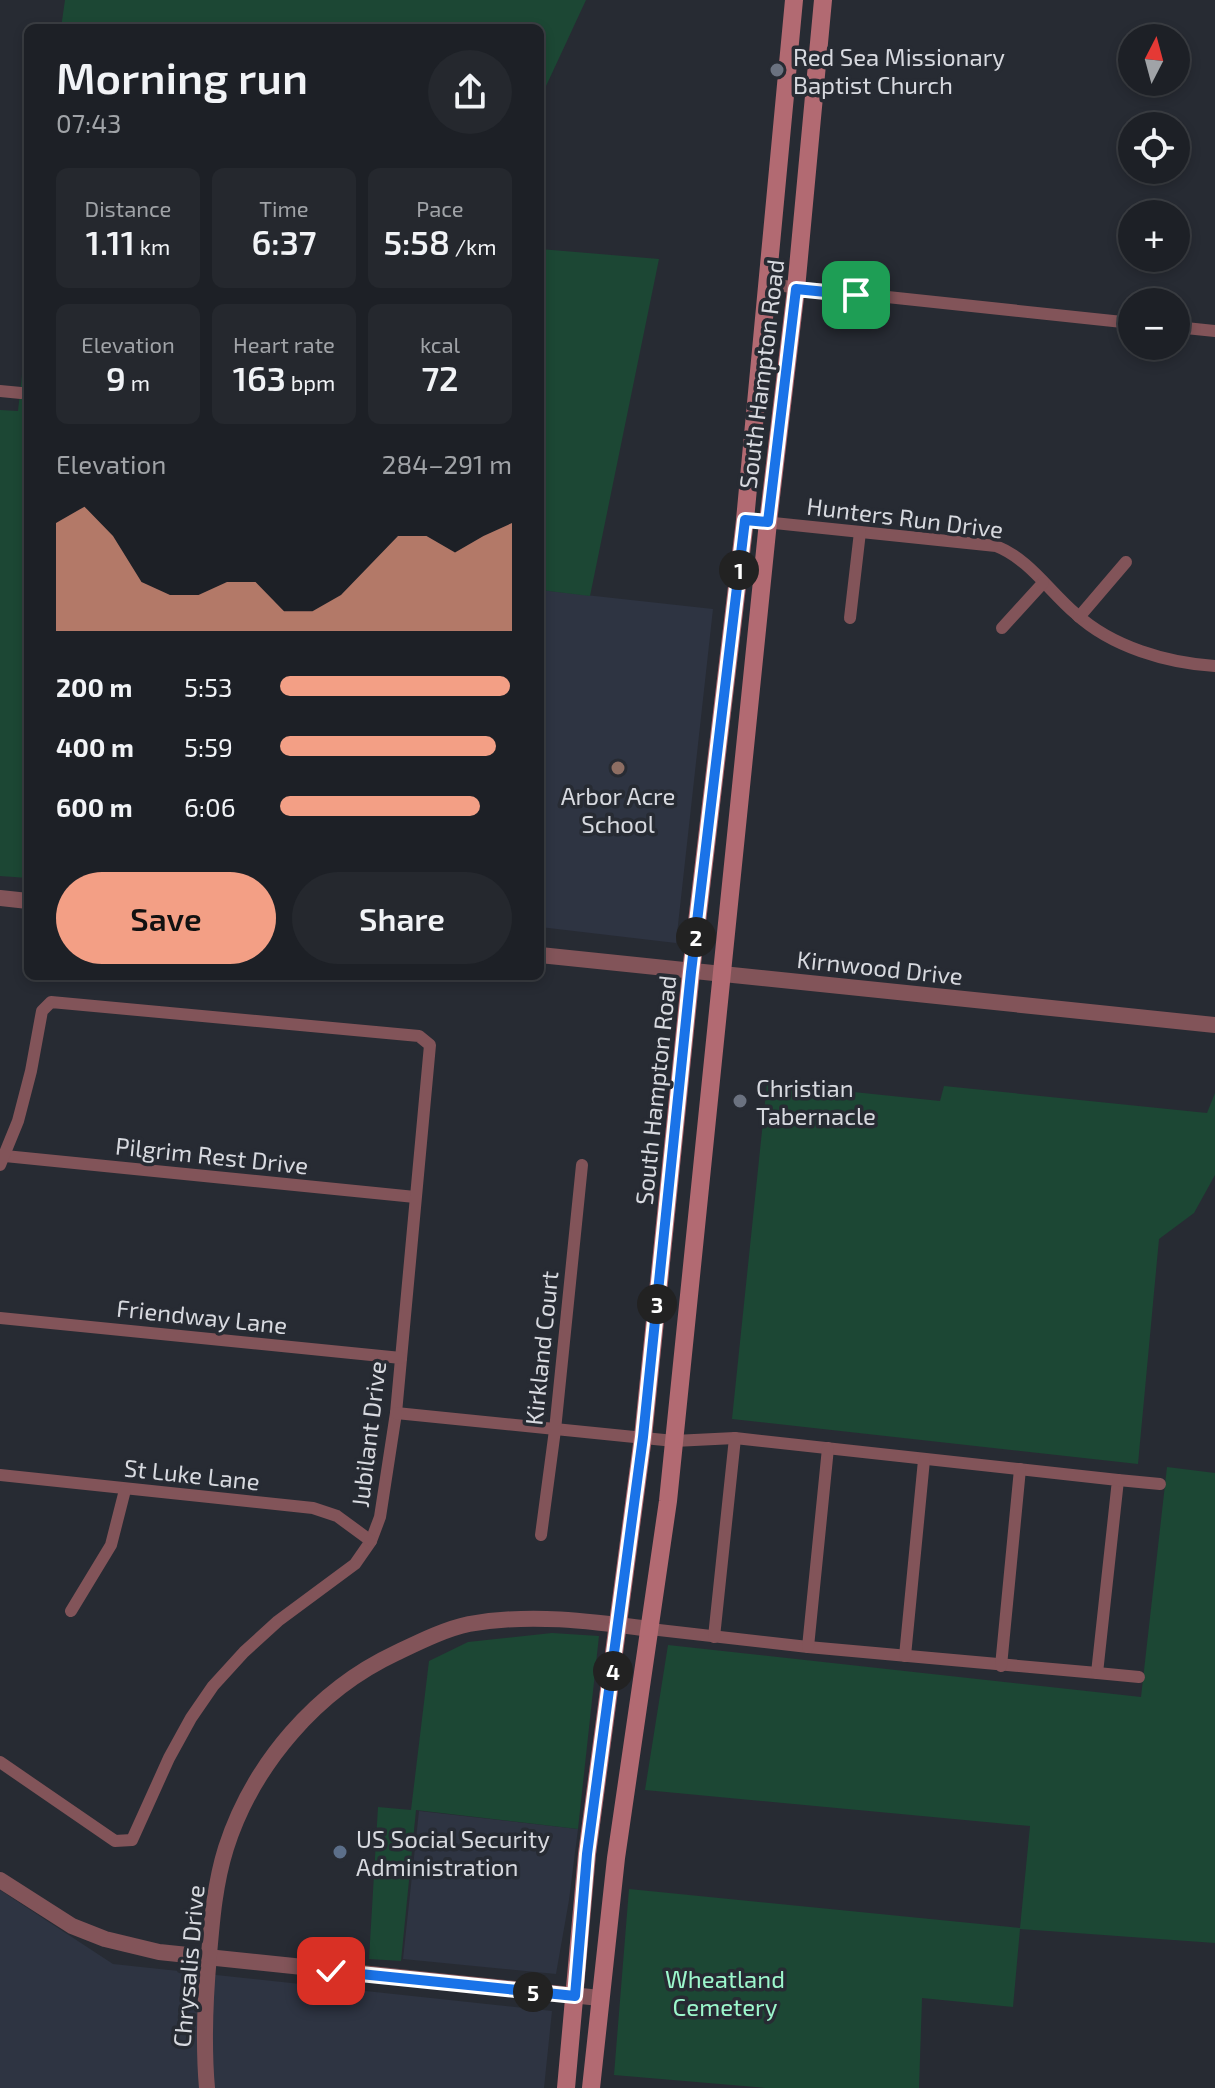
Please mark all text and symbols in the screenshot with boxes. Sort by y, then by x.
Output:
north arrow [1118,24,1190,96]
map controls [1118,24,1190,360]
place label: Red Sea Missionary Baptist Church [793,42,1005,99]
text: Morning run [56,50,308,103]
button: share [428,50,512,134]
marker: Red Sea Missionary Baptist Church [768,61,786,79]
text: 07:43 [56,107,122,138]
button: locate [1118,112,1190,184]
text: Distance [85,195,171,221]
text: Time [259,195,309,221]
text: Pace [416,195,464,221]
button: + [1118,200,1190,272]
text: 1.11 [86,221,135,262]
text: 6:37 [251,221,317,262]
text: 5:58 [383,221,450,262]
text: km [135,233,170,259]
text: /km [450,233,497,259]
street label: South Hampton Road [733,258,789,490]
pin [822,261,890,329]
icon: arrive [834,273,878,317]
button: − [1118,288,1190,360]
text: Elevation [81,331,175,357]
text: Heart rate [233,331,335,357]
text: kcal [420,331,460,357]
text: 9 [106,357,126,398]
text: 163 [233,357,286,398]
text: 72 [421,357,459,398]
text: m [126,369,150,395]
text: bpm [286,369,335,395]
text: Elevation [56,448,166,479]
text: 284–291 m [382,448,512,479]
street label: Hunters Run Drive [805,491,1005,543]
pin: 1 [719,550,759,590]
text: 1 [734,557,744,583]
text: 200 m [56,671,132,702]
text: 5:53 [184,671,232,702]
text: 400 m [56,731,134,762]
text: 5:59 [184,731,233,762]
marker: Arbor Acre School [609,759,627,777]
place label: Arbor Acre School [561,781,675,838]
text: 600 m [56,791,133,822]
text: 6:06 [184,791,236,822]
button: Save [56,872,276,964]
button: Share [292,872,512,964]
pin: 2 [676,917,716,957]
text: 2 [690,924,702,950]
street label: Kirnwood Drive [796,944,964,990]
street label: South Hampton Road [629,974,681,1206]
place label: Christian Tabernacle [756,1073,876,1130]
marker: Christian Tabernacle [731,1092,749,1110]
street label: Pilgrim Rest Drive [114,1130,310,1180]
street label: Kirkland Court [518,1269,564,1427]
pin: 3 [637,1284,677,1324]
text: 3 [651,1291,663,1317]
street label: Friendway Lane [115,1293,289,1339]
street label: Jubilant Drive [345,1359,391,1509]
street label: St Luke Lane [123,1452,261,1496]
pin: 4 [593,1651,633,1691]
text: 4 [606,1658,620,1684]
place label: US Social Security Administration [356,1824,550,1881]
marker: US Social Security Administration [331,1843,349,1861]
street label: Chrysalis Drive [166,1884,210,2048]
pin [297,1937,365,2005]
icon: check [309,1949,353,1993]
park label: Wheatland Cemetery [665,1964,785,2021]
pin: 5 [513,1972,553,2012]
text: 5 [527,1979,539,2005]

